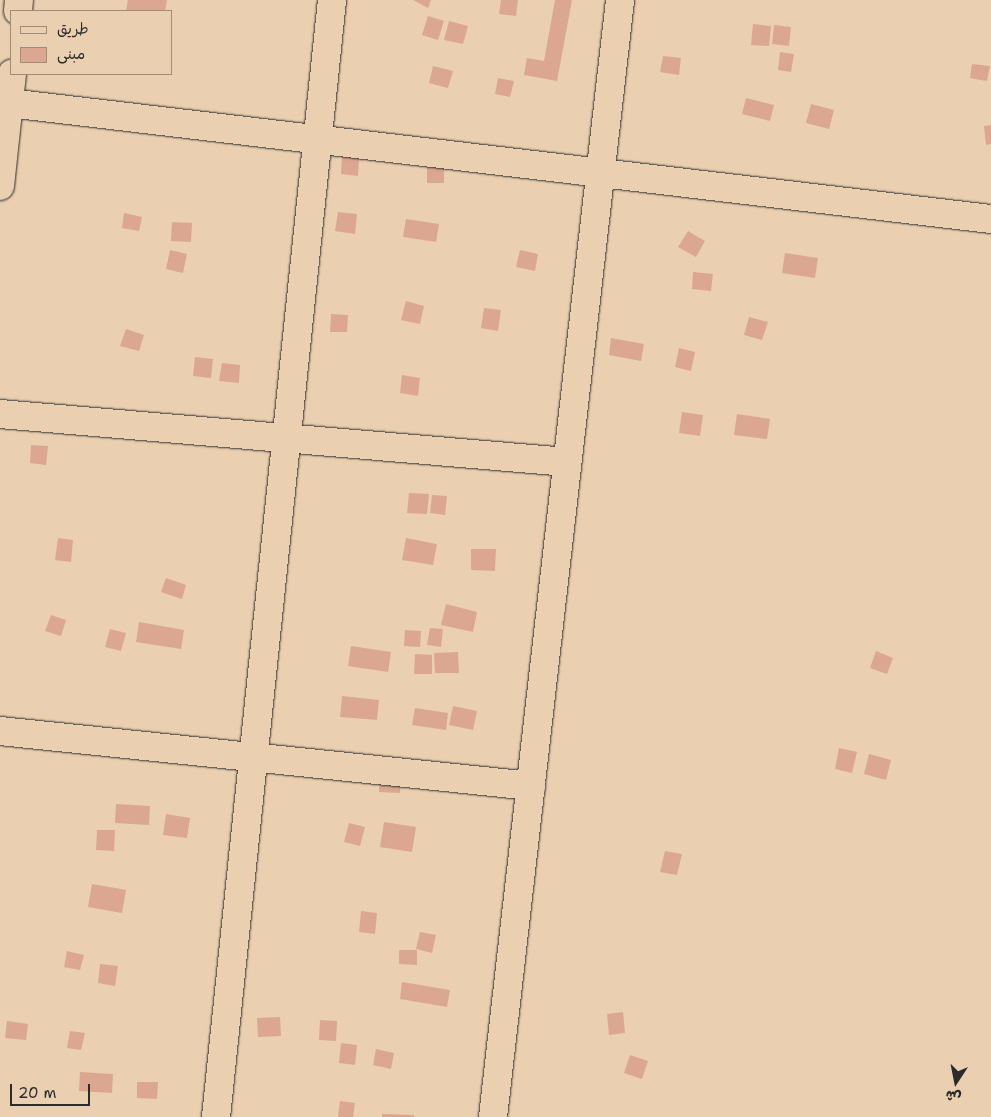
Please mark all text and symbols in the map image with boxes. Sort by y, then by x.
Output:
legend [10,10,172,75]
text: طريق [57,19,89,39]
text: مبنى [57,44,85,64]
north arrow [931,1057,981,1107]
scale bar [12,1074,92,1106]
text: 20 m [18,1083,57,1103]
text: ش [944,1086,962,1107]

